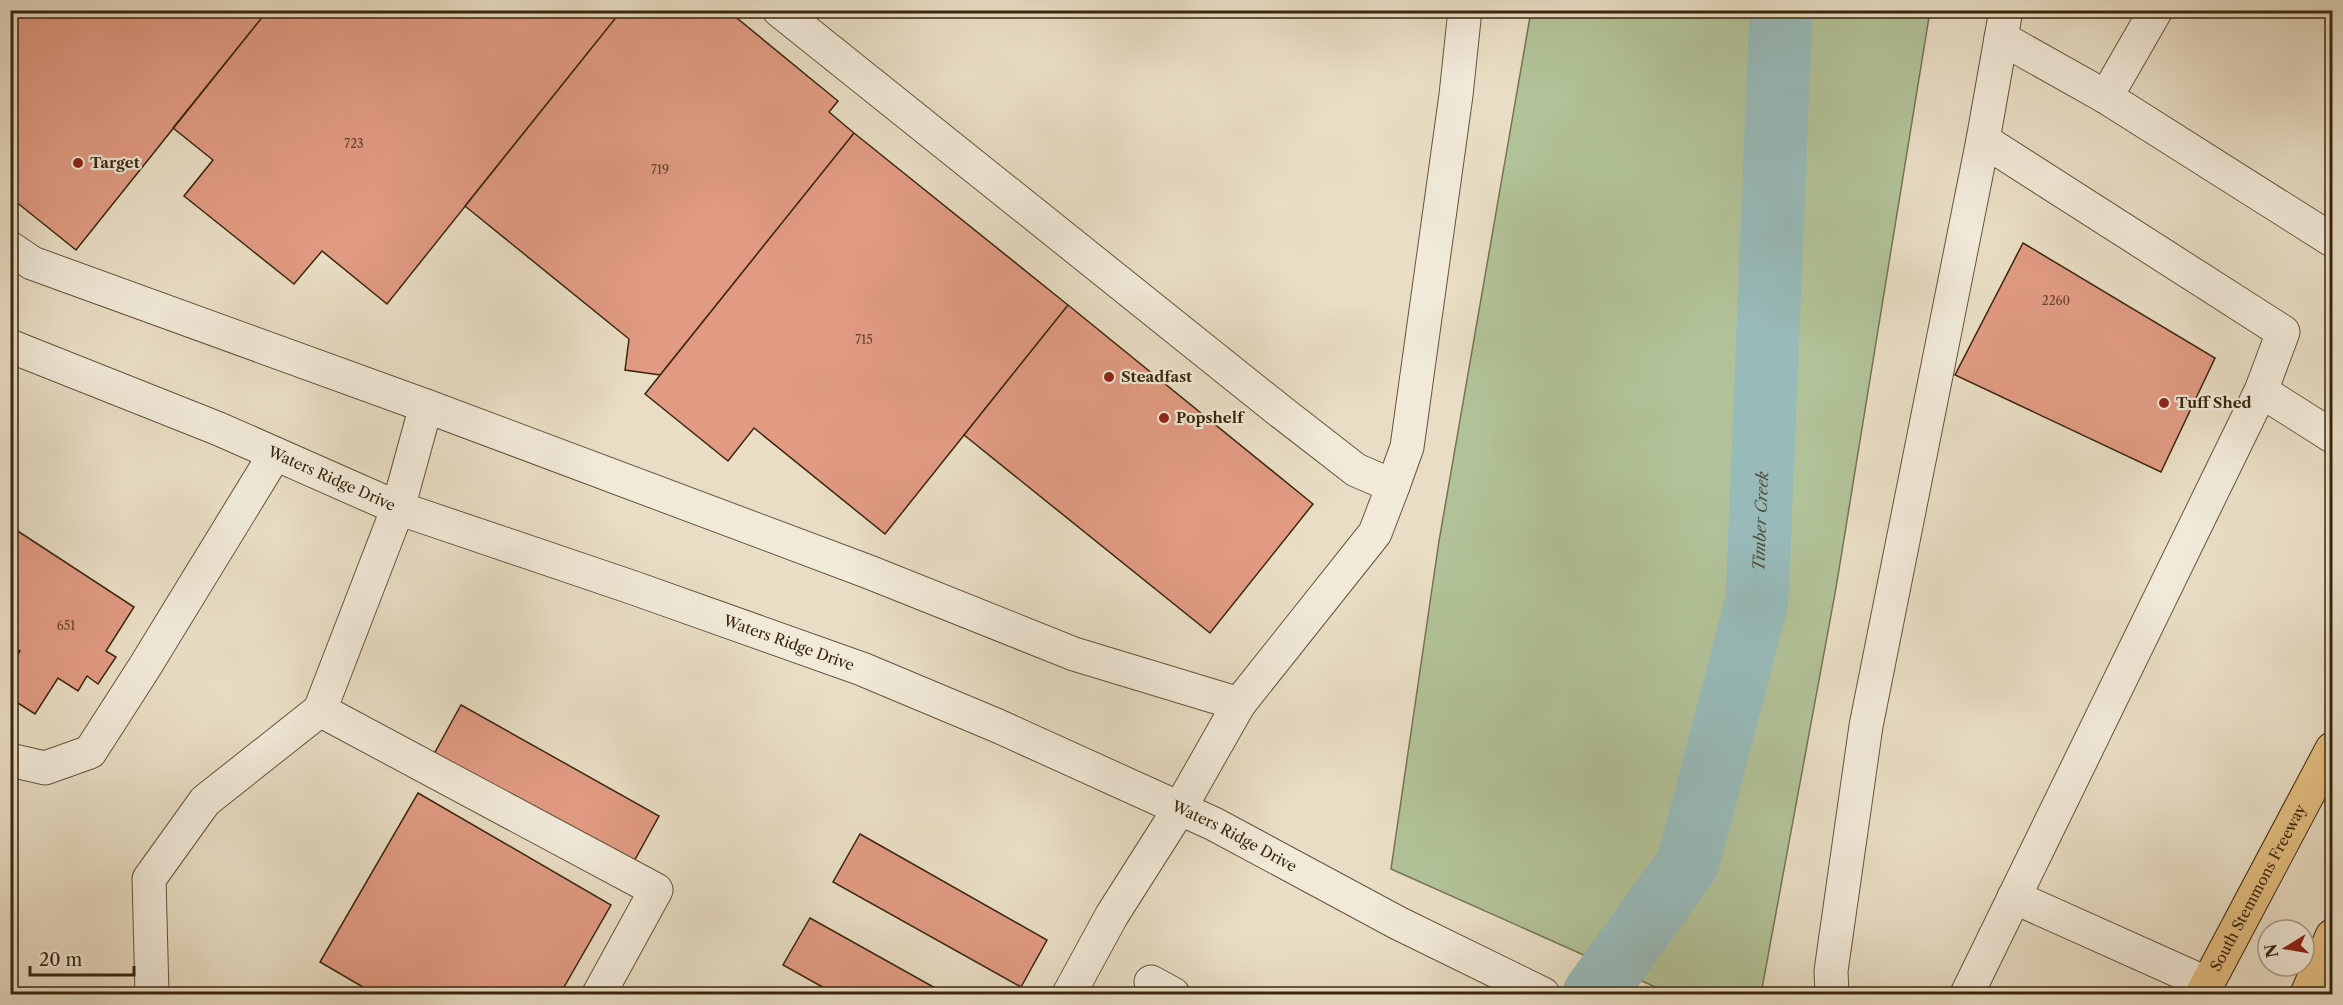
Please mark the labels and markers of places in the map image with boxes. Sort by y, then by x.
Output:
place label: Target [90,153,140,172]
marker: Target [71,156,85,170]
place label: Steadfast [1121,367,1192,386]
marker: Steadfast [1102,370,1116,384]
place label: Tuff Shed [2176,393,2252,412]
marker: Tuff Shed [2157,396,2171,410]
place label: Popshelf [1176,408,1246,427]
marker: Popshelf [1157,411,1171,425]

